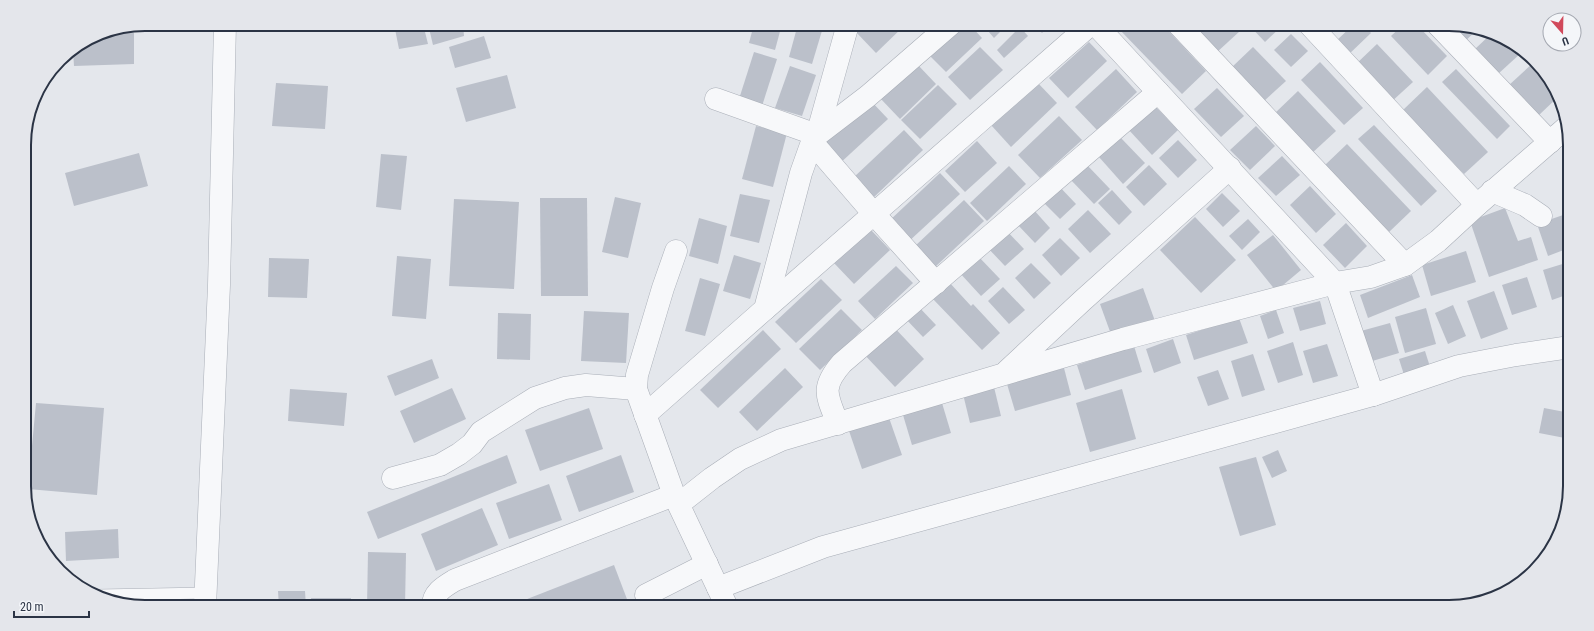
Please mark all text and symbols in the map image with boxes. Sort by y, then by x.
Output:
north arrow [1542,12,1582,52]
text: U [1560,34,1570,48]
scale bar [14,593,89,619]
text: 20 m [20,600,44,614]

